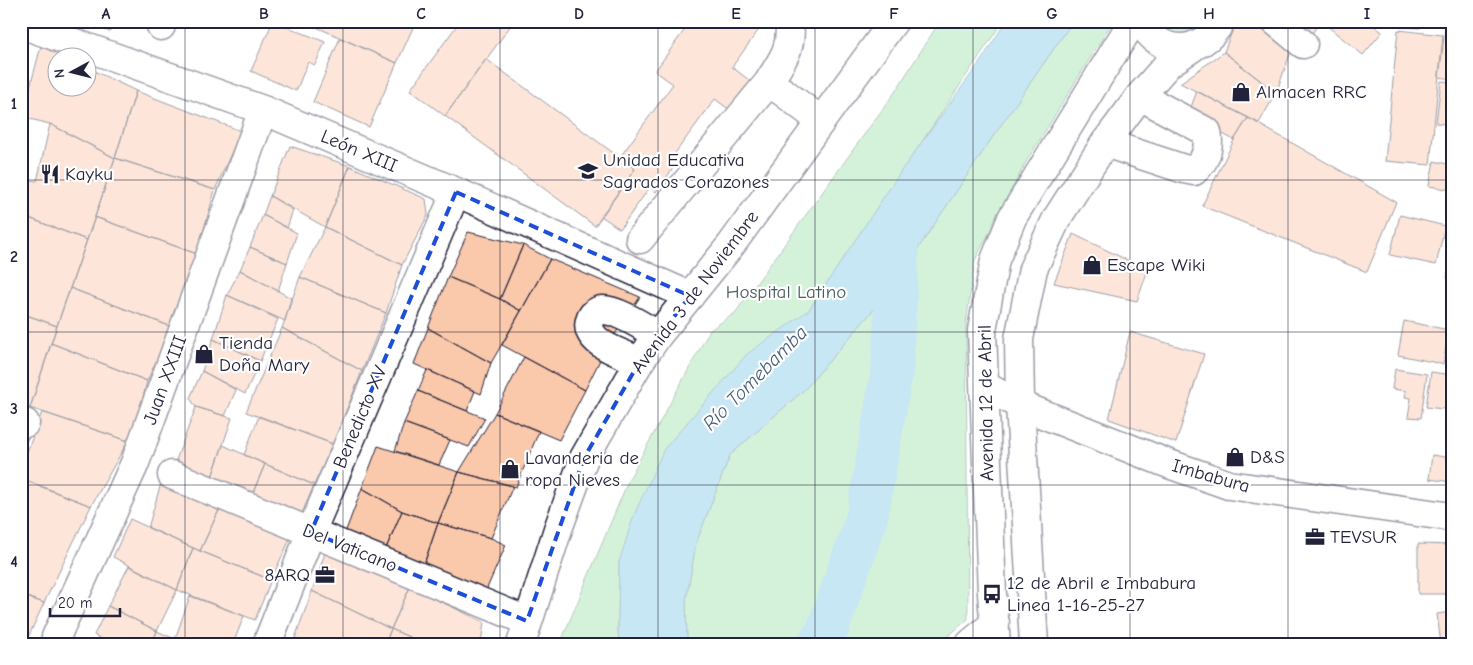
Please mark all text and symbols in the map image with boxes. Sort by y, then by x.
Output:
text: A [102,5,111,23]
text: B [259,5,269,23]
text: C [416,5,426,23]
text: D [574,5,584,23]
text: E [731,5,741,23]
text: F [889,5,899,23]
text: G [1046,5,1058,23]
text: H [1203,5,1215,23]
text: I [1364,5,1370,23]
north arrow [48,48,98,98]
text: N [51,68,69,79]
shop icon: Almacen RRC [1230,81,1252,103]
place label: Almacen RRC [1256,81,1367,103]
text: 1 [11,95,17,113]
street label: León XIII [317,125,401,177]
place label: Unidad Educativa Sagrados Corazones [603,149,769,193]
school or university icon: Unidad Educativa Sagrados Corazones [577,160,599,182]
restaurant icon: Kayku [39,163,61,185]
place label: Kayku [65,163,113,185]
street label: Avenida 3 de Noviembre [627,206,763,378]
text: 2 [10,248,18,266]
shop icon: Escape Wiki [1081,254,1103,276]
place label: Escape Wiki [1107,254,1206,276]
park label: Hospital Latino [726,281,846,303]
water label: Río Tomebamba [698,321,812,435]
street label: Avenida 12 de Abril [974,325,998,481]
street label: Juan XXIII [139,332,191,428]
place label: Tienda Doña Mary [219,332,310,376]
shop icon: Tienda Doña Mary [193,343,215,365]
street label: Benedicto XV [329,362,392,472]
text: 3 [10,400,18,418]
shop icon: D&S [1224,446,1246,468]
place label: D&S [1250,446,1285,468]
place label: Lavanderia de ropa Nieves [525,447,639,491]
street label: Imbabura [1170,454,1252,498]
shop icon: Lavanderia de ropa Nieves [499,458,521,480]
street label: Del Vaticano [299,519,401,577]
office icon: TEVSUR [1304,526,1326,548]
place label: TEVSUR [1330,526,1397,548]
text: 4 [10,553,18,571]
place label: 8ARQ [264,564,310,586]
office icon: 8ARQ [314,564,336,586]
place label: 12 de Abril e Imbabura Linea 1-16-25-27 [1007,572,1196,616]
bus stop icon: 12 de Abril e Imbabura Linea 1-16-25-27 [981,583,1003,605]
scale bar [50,585,120,617]
text: 20 m [58,594,92,612]

